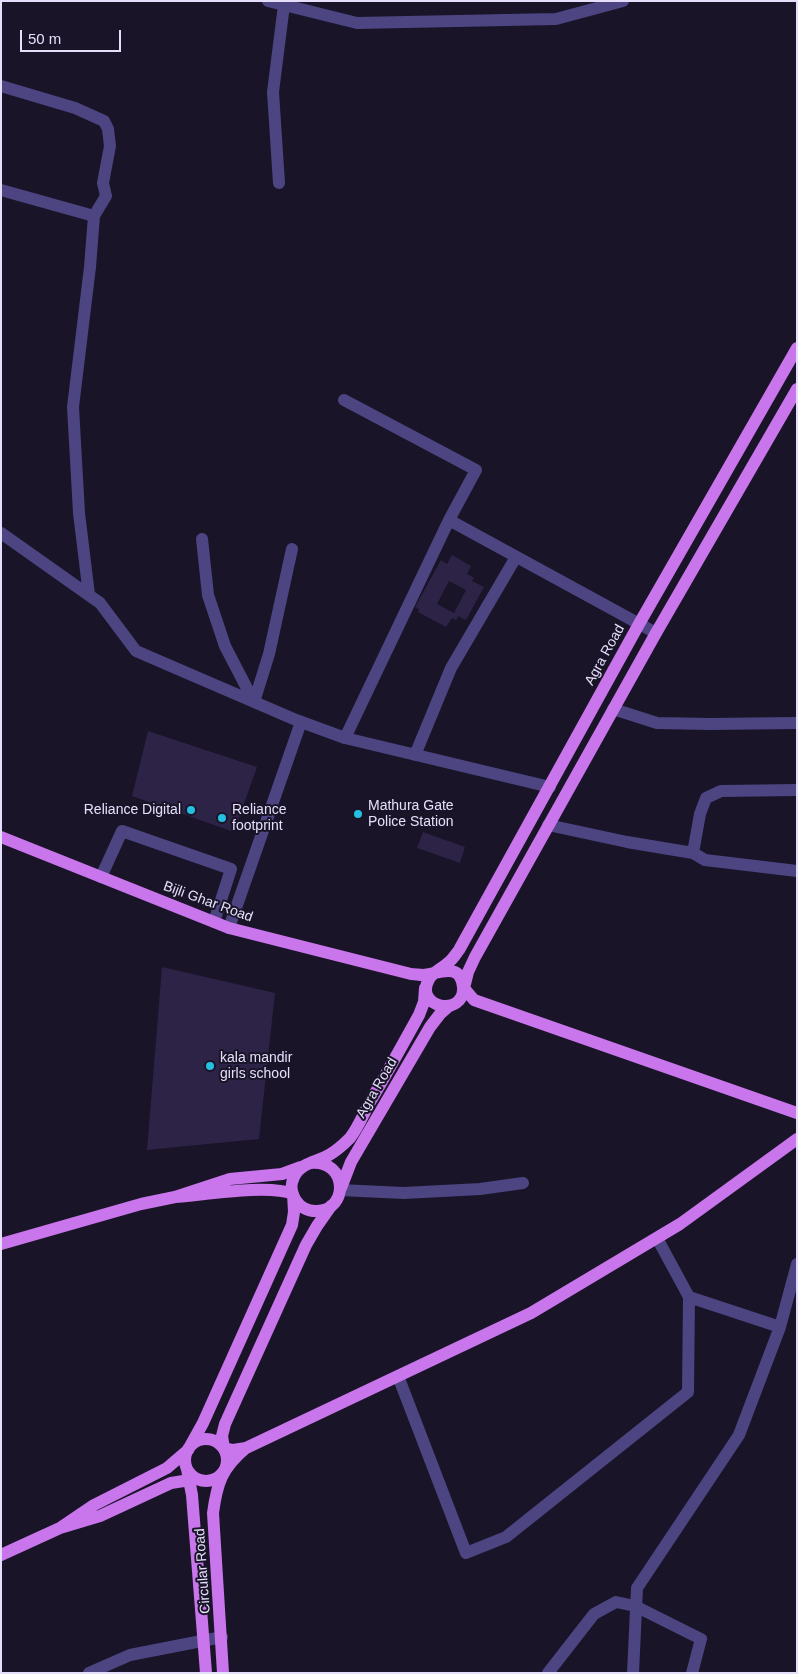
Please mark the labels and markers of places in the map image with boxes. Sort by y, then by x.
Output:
place label: Mathura Gate Police Station [368,798,454,830]
place label: Reliance Digital [84,802,181,818]
place label: Reliance footprint [232,802,286,834]
marker: Reliance Digital [185,804,197,816]
marker: Mathura Gate Police Station [352,808,364,820]
marker: Reliance footprint [216,812,228,824]
place label: kala mandir girls school [220,1050,292,1082]
marker: kala mandir girls school [204,1060,216,1072]

